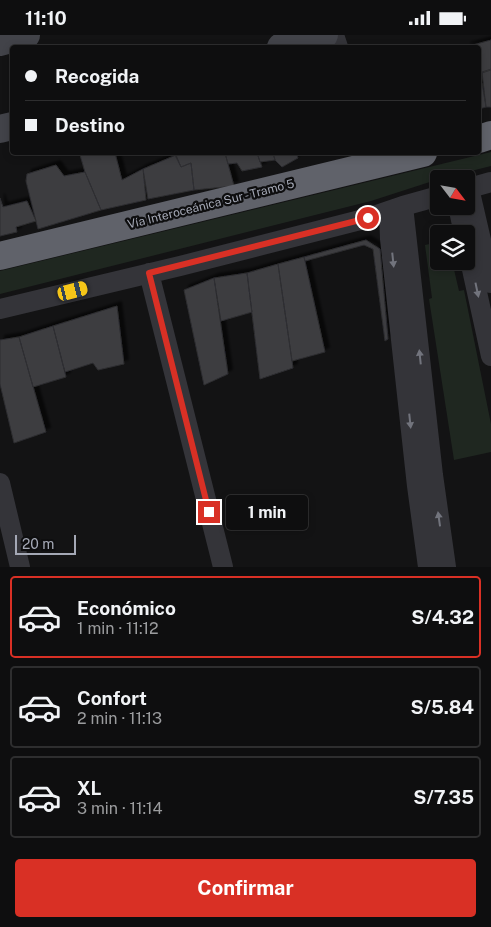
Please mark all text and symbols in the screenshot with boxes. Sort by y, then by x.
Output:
text: 11:10 [25,7,67,29]
text: Recogida [55,65,139,87]
text: Destino [55,114,125,136]
north arrow [430,170,475,215]
map controls [430,170,475,270]
street label: Vía Interoceánica Sur - Tramo 5 [126,176,296,232]
route start [357,207,379,229]
button: layers [430,225,475,270]
one-way arrow [389,252,397,268]
car [56,280,89,302]
one-way arrow [473,282,481,298]
one-way arrow [416,349,424,365]
one-way arrow [406,414,414,430]
callout: 1 min [226,495,309,529]
route end [198,501,220,523]
text: 1 min [248,503,286,522]
one-way arrow [435,510,443,526]
scale bar [15,532,76,555]
text: 20 m [22,536,54,552]
icon: car [17,595,62,640]
text: Económico [77,597,176,619]
text: S/4.32 [411,606,474,628]
text: 1 min · 11:12 [77,619,159,638]
icon: car [17,685,62,730]
text: Confort [77,687,147,709]
text: S/5.84 [411,696,474,718]
text: 2 min · 11:13 [77,709,162,728]
icon: car [17,775,62,820]
text: XL [77,777,102,799]
text: S/7.35 [413,786,474,808]
text: 3 min · 11:14 [77,799,163,818]
button: Confirmar [15,859,476,917]

